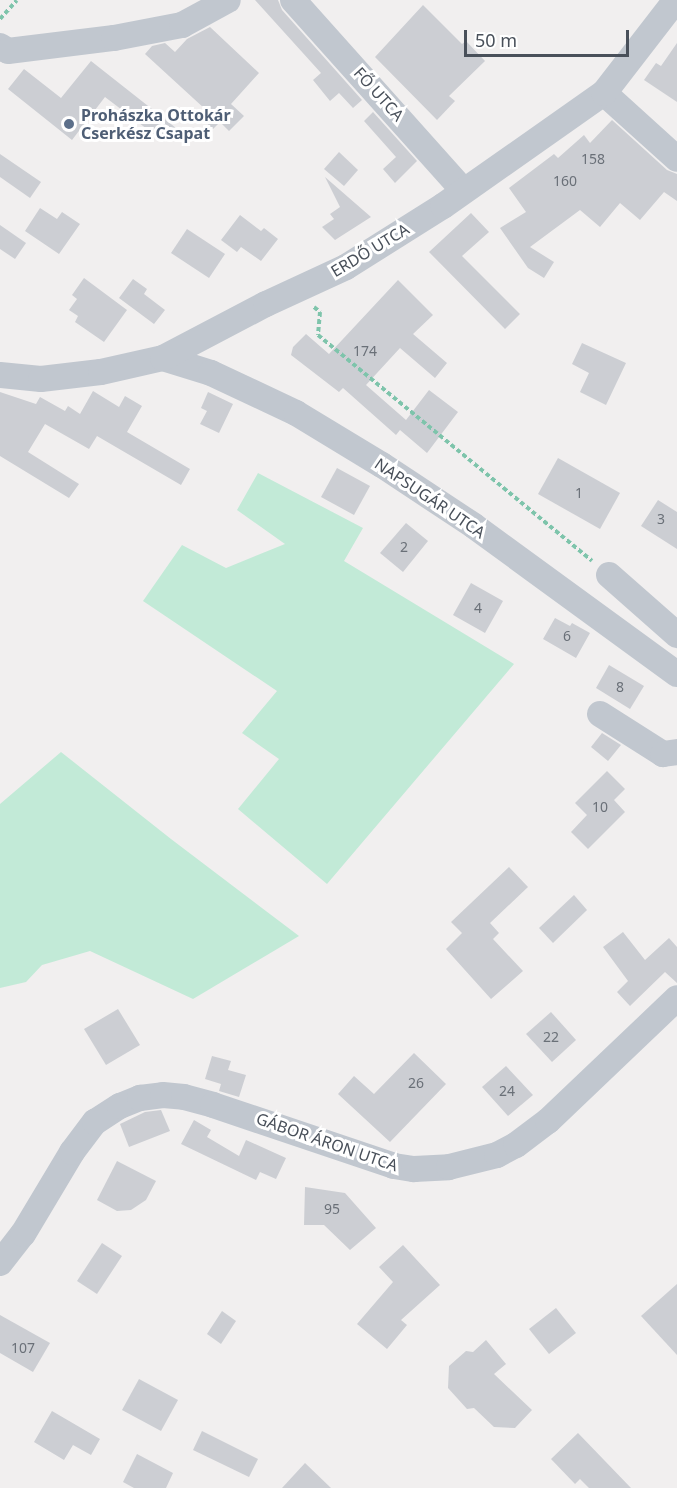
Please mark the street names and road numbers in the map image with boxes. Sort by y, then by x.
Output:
street label: FŐ UTCA [350,63,408,125]
street label: ERDŐ UTCA [327,219,413,281]
street label: NAPSUGÁR UTCA [371,454,489,542]
street label: GÁBOR ÁRON UTCA [254,1109,400,1175]

